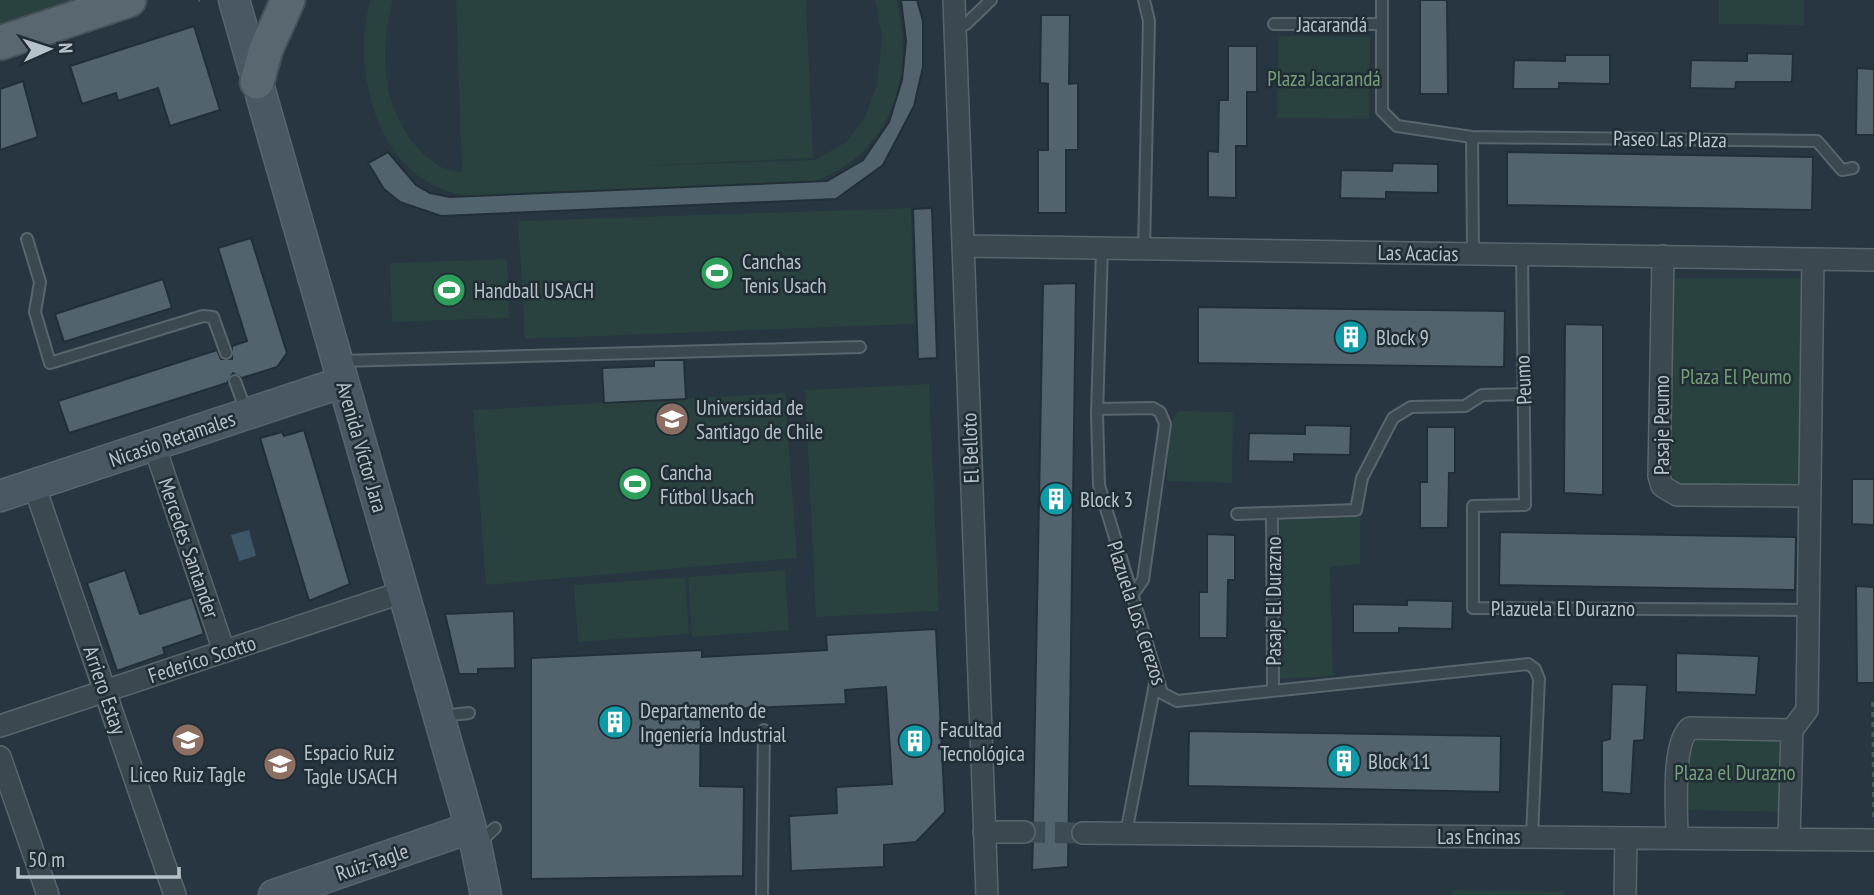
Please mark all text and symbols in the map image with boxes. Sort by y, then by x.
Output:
street label: Jacarandá [1296,11,1367,38]
north arrow [14,14,84,84]
text: N [54,42,78,54]
park label: Plaza Jacarandá [1267,65,1381,92]
street label: Paseo Las Plaza [1613,125,1727,153]
street label: Las Acacias [1377,239,1459,267]
place label: Canchas Tenis Usach [742,248,826,299]
sports icon: Canchas Tenis Usach [698,254,736,292]
sports icon: Handball USACH [430,271,468,309]
place label: Handball USACH [474,277,594,304]
building icon: Block 9 [1332,318,1370,356]
place label: Block 9 [1376,324,1429,351]
street label: Peumo [1508,355,1538,405]
park label: Plaza El Peumo [1681,363,1791,390]
street label: Pasaje Peumo [1648,375,1675,475]
street label: Avenida Víctor Jara [330,378,394,516]
place label: Universidad de Santiago de Chile [696,394,823,445]
school or university icon: Universidad de Santiago de Chile [653,400,691,438]
street label: Nicasio Retamales [105,405,239,473]
street label: El Belloto [955,412,985,484]
place label: Cancha Fútbol Usach [660,459,754,510]
sports icon: Cancha Fútbol Usach [616,465,654,503]
street label: Mercedes Santander [152,474,226,622]
building icon: Block 3 [1037,480,1075,518]
place label: Block 3 [1080,486,1133,513]
street label: Pasaje El Durazno [1260,537,1287,665]
street label: Plazuela Los Cerezos [1101,538,1173,688]
street label: Plazuela El Durazno [1491,595,1635,622]
street label: Federico Scotto [145,629,259,689]
street label: Arriero Estay [77,642,133,738]
place label: Departamento de Ingeniería Industrial [640,697,786,748]
building icon: Departamento de Ingeniería Industrial [596,703,634,741]
place label: Facultad Tecnológica [940,716,1025,767]
school or university icon: Liceo Ruiz Tagle [169,721,207,759]
building icon: Facultad Tecnológica [896,722,934,760]
place label: Espacio Ruiz Tagle USACH [304,739,397,790]
building icon: Block 11 [1325,742,1363,780]
school or university icon: Espacio Ruiz Tagle USACH [261,745,299,783]
place label: Block 11 [1368,748,1430,775]
park label: Plaza el Durazno [1674,759,1796,786]
place label: Liceo Ruiz Tagle [130,761,246,788]
street label: Las Encinas [1437,823,1521,850]
scale bar [18,836,178,880]
street label: Ruiz-Tagle [332,837,412,887]
text: 50 m [28,846,65,873]

